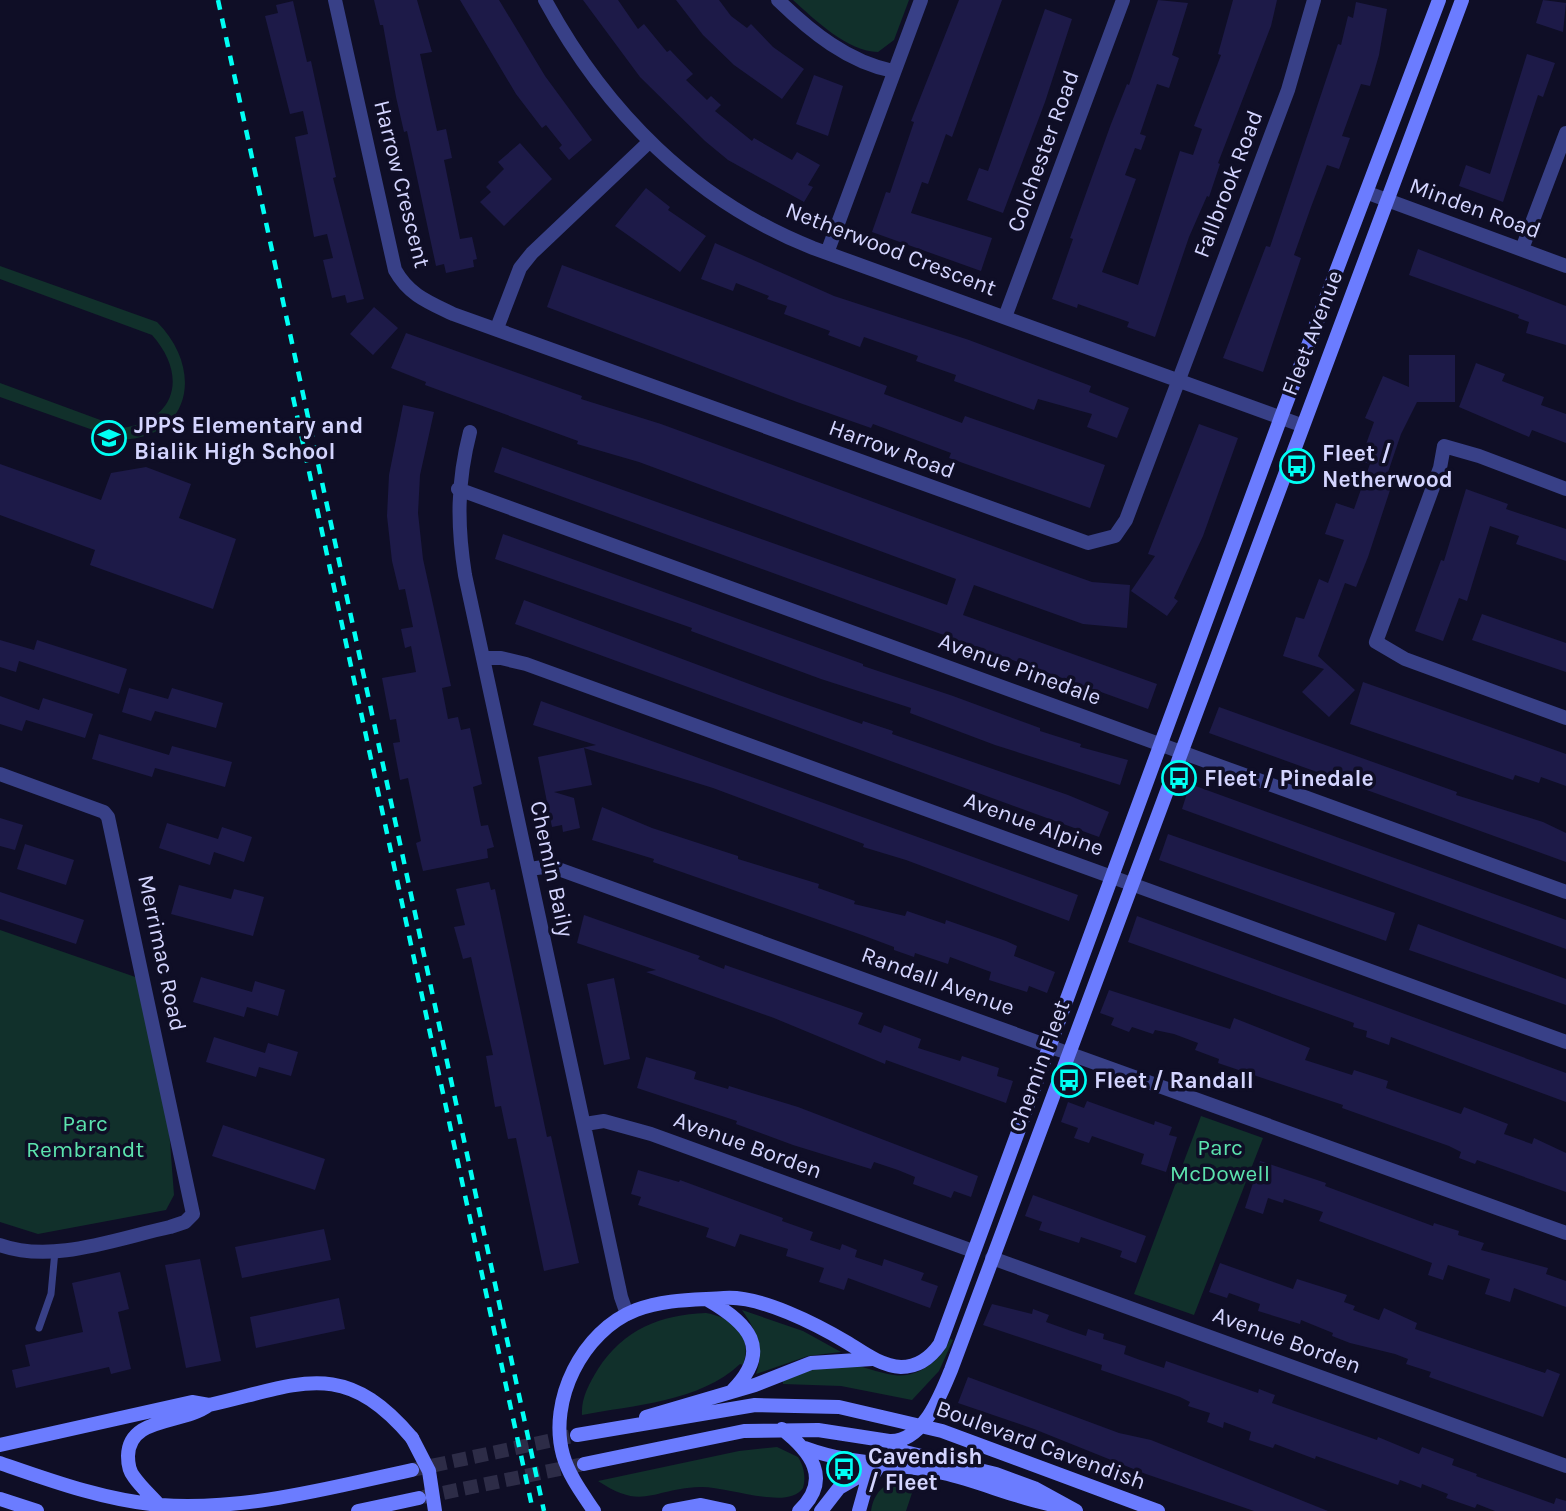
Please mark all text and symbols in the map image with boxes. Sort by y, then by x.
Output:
street label: Colchester Road [1001,67,1085,235]
street label: Harrow Crescent [368,97,436,271]
street label: Fallbrook Road [1188,107,1268,261]
street label: Minden Road [1406,172,1544,244]
street label: Netherwood Crescent [782,196,1001,302]
street label: Fleet Avenue [1276,267,1348,399]
place label: JPPS Elementary and Bialik High School [134,412,363,465]
street label: Harrow Road [825,414,959,484]
school or university icon: JPPS Elementary and Bialik High School [90,419,128,457]
place label: Fleet / Netherwood [1322,440,1453,493]
bus stop icon: Fleet / Netherwood [1278,447,1316,485]
street label: Avenue Pinedale [935,627,1105,711]
bus stop icon: Fleet / Pinedale [1160,759,1198,797]
place label: Fleet / Pinedale [1204,765,1374,792]
street label: Avenue Alpine [960,786,1108,862]
street label: Chemin Baily [524,798,580,940]
street label: Merrimac Road [132,872,192,1034]
street label: Randall Avenue [858,941,1018,1021]
street label: Chemin Fleet [1003,996,1075,1136]
bus stop icon: Fleet / Randall [1050,1061,1088,1099]
place label: Fleet / Randall [1094,1067,1254,1094]
street label: Avenue Borden [670,1106,826,1184]
park label: Parc Rembrandt [26,1110,144,1163]
park label: Parc McDowell [1170,1134,1270,1187]
street label: Avenue Borden [1209,1301,1365,1379]
street label: Boulevard Cavendish [932,1394,1150,1496]
place label: Cavendish / Fleet [868,1443,983,1496]
bus stop icon: Cavendish / Fleet [825,1450,863,1488]

